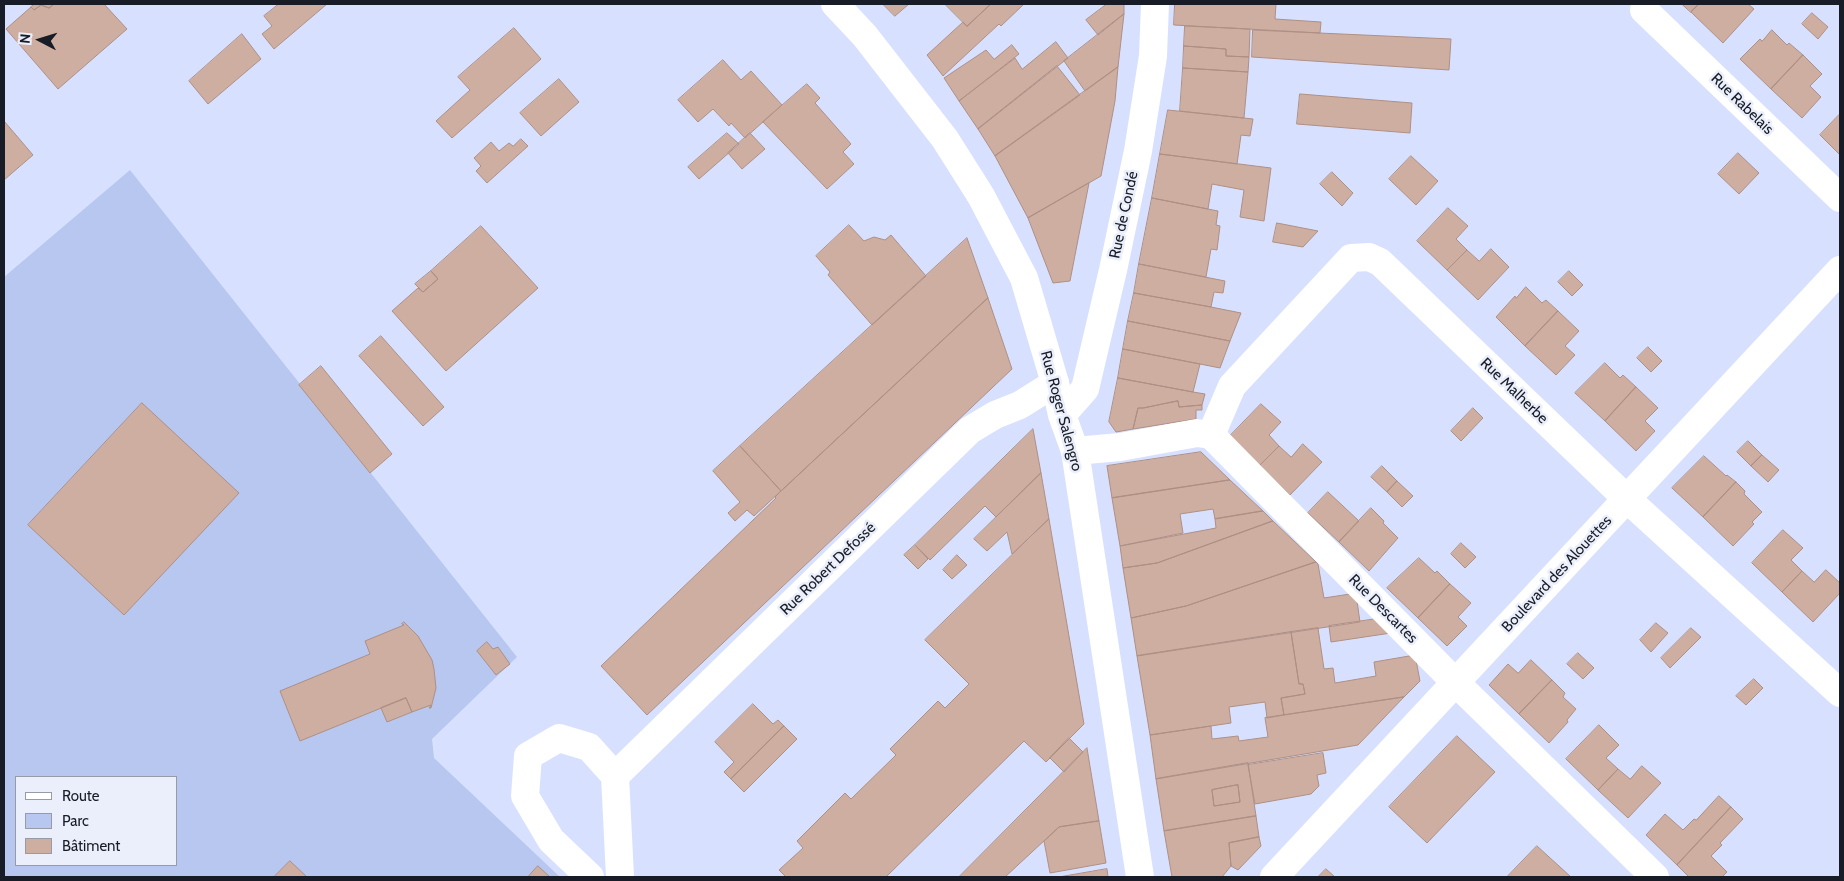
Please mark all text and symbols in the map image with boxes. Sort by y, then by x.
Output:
north arrow [15,15,65,65]
text: N [16,33,34,44]
street label: Rue Rabelais [1707,70,1777,138]
street label: Rue de Condé [1106,170,1142,260]
street label: Rue Roger Salengro [1036,349,1086,473]
street label: Rue Malherbe [1476,354,1552,428]
street label: Boulevard des Alouettes [1498,512,1616,636]
street label: Rue Robert Defossé [777,519,879,619]
street label: Rue Descartes [1345,571,1421,647]
legend [15,776,178,866]
text: Route [62,787,100,805]
text: Parc [62,812,89,830]
text: Bâtiment [62,837,120,855]

